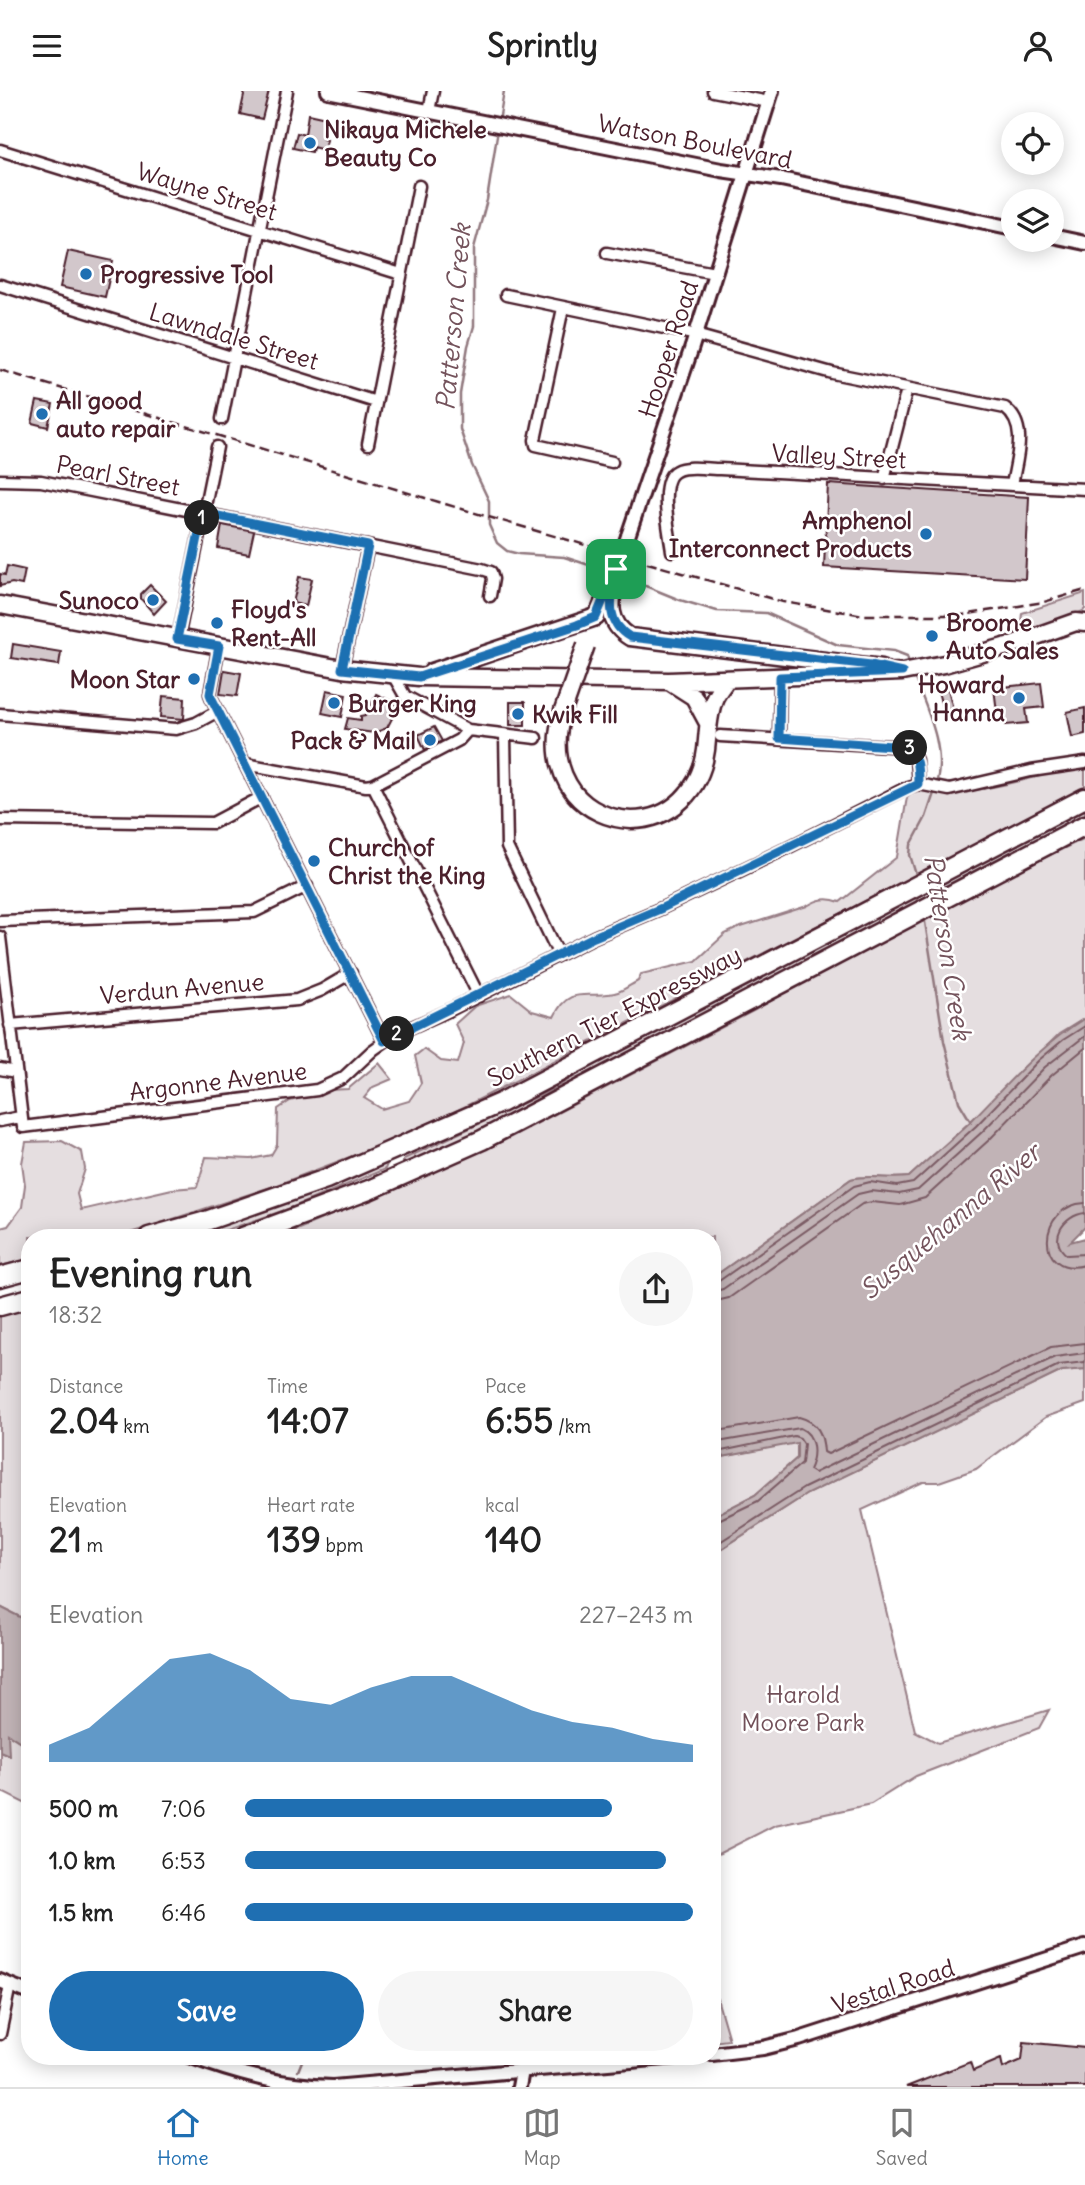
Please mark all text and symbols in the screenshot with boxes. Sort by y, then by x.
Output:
text: Sprintly [487,25,598,66]
icon: menu [28,27,66,65]
icon: person [1019,27,1057,65]
street label: Watson Boulevard [595,107,795,175]
map controls [1001,112,1064,252]
button: locate [1001,112,1064,175]
place label: Nikaya Michele Beauty Co [324,114,487,172]
marker: Nikaya Michele Beauty Co [302,135,318,151]
street label: Wayne Street [133,155,281,227]
button: layers [1001,189,1064,252]
water label: Patterson Creek [428,220,478,412]
place label: Progressive Tool [100,259,274,289]
marker: Progressive Tool [78,266,94,282]
street label: Hooper Road [632,277,704,421]
street label: Lawndale Street [146,296,322,376]
place label: All good auto repair [56,385,176,443]
marker: All good auto repair [34,406,50,422]
street label: Valley Street [771,437,907,475]
street label: Pearl Street [54,448,182,502]
pin: 1 [184,501,220,535]
text: 1 [198,505,205,529]
place label: Amphenol Interconnect Products [669,505,912,563]
marker: Amphenol Interconnect Products [918,526,934,542]
pin [586,539,646,599]
icon: arrive [597,550,635,588]
place label: Sunoco [59,585,139,615]
marker: Sunoco [145,592,161,608]
place label: Floyd's Rent-All [231,594,316,652]
place label: Broome Auto Sales [946,607,1059,665]
marker: Floyd's Rent-All [209,615,225,631]
marker: Broome Auto Sales [924,628,940,644]
place label: Moon Star [70,664,180,694]
place label: Howard Hanna [918,669,1005,727]
marker: Moon Star [186,671,202,687]
place label: Burger King [348,688,477,718]
marker: Howard Hanna [1011,690,1027,706]
marker: Burger King [326,695,342,711]
place label: Kwik Fill [532,699,618,729]
marker: Kwik Fill [510,706,526,722]
place label: Pack & Mail [291,725,416,755]
pin: 3 [892,731,928,765]
marker: Pack & Mail [422,732,438,748]
text: 3 [904,735,915,759]
place label: Church of Christ the King [328,832,486,890]
water label: Patterson Creek [917,852,979,1044]
marker: Church of Christ the King [306,853,322,869]
street label: Southern Tier Expressway [482,939,746,1093]
street label: Verdun Avenue [99,966,265,1010]
pin: 2 [380,1017,414,1051]
text: 2 [391,1021,402,1045]
street label: Argonne Avenue [127,1055,309,1107]
water label: Susquehanna River [853,1134,1050,1306]
text: Evening run [49,1250,252,1297]
button: share [619,1252,693,1326]
text: 18:32 [49,1300,102,1329]
text: Distance [49,1374,123,1398]
text: Time [267,1374,308,1398]
text: Pace [485,1374,526,1398]
text: 2.04 [49,1398,119,1442]
text: 14:07 [267,1398,349,1442]
text: 6:55 [485,1398,553,1442]
text: km [119,1414,150,1438]
text: /km [553,1414,591,1438]
text: Elevation [49,1493,127,1517]
text: Heart rate [267,1493,355,1517]
text: kcal [485,1493,519,1517]
text: 21 [49,1517,82,1561]
text: 139 [267,1517,321,1561]
text: 140 [485,1517,542,1561]
text: m [82,1533,103,1557]
text: bpm [321,1533,363,1557]
text: Elevation [49,1600,143,1629]
text: 227–243 m [579,1600,693,1629]
park label: Harold Moore Park [741,1679,865,1737]
text: 500 m [49,1794,118,1823]
text: 7:06 [161,1794,206,1823]
text: 1.0 km [49,1846,115,1875]
text: 6:53 [161,1846,206,1875]
text: 1.5 km [49,1898,114,1927]
text: 6:46 [161,1898,206,1927]
street label: Vestal Road [828,1952,958,2020]
button: Save [49,1971,364,2051]
button: Share [378,1971,693,2051]
tab: Home [157,2104,209,2170]
tab: Map [523,2104,561,2170]
tab: Saved [876,2104,928,2170]

